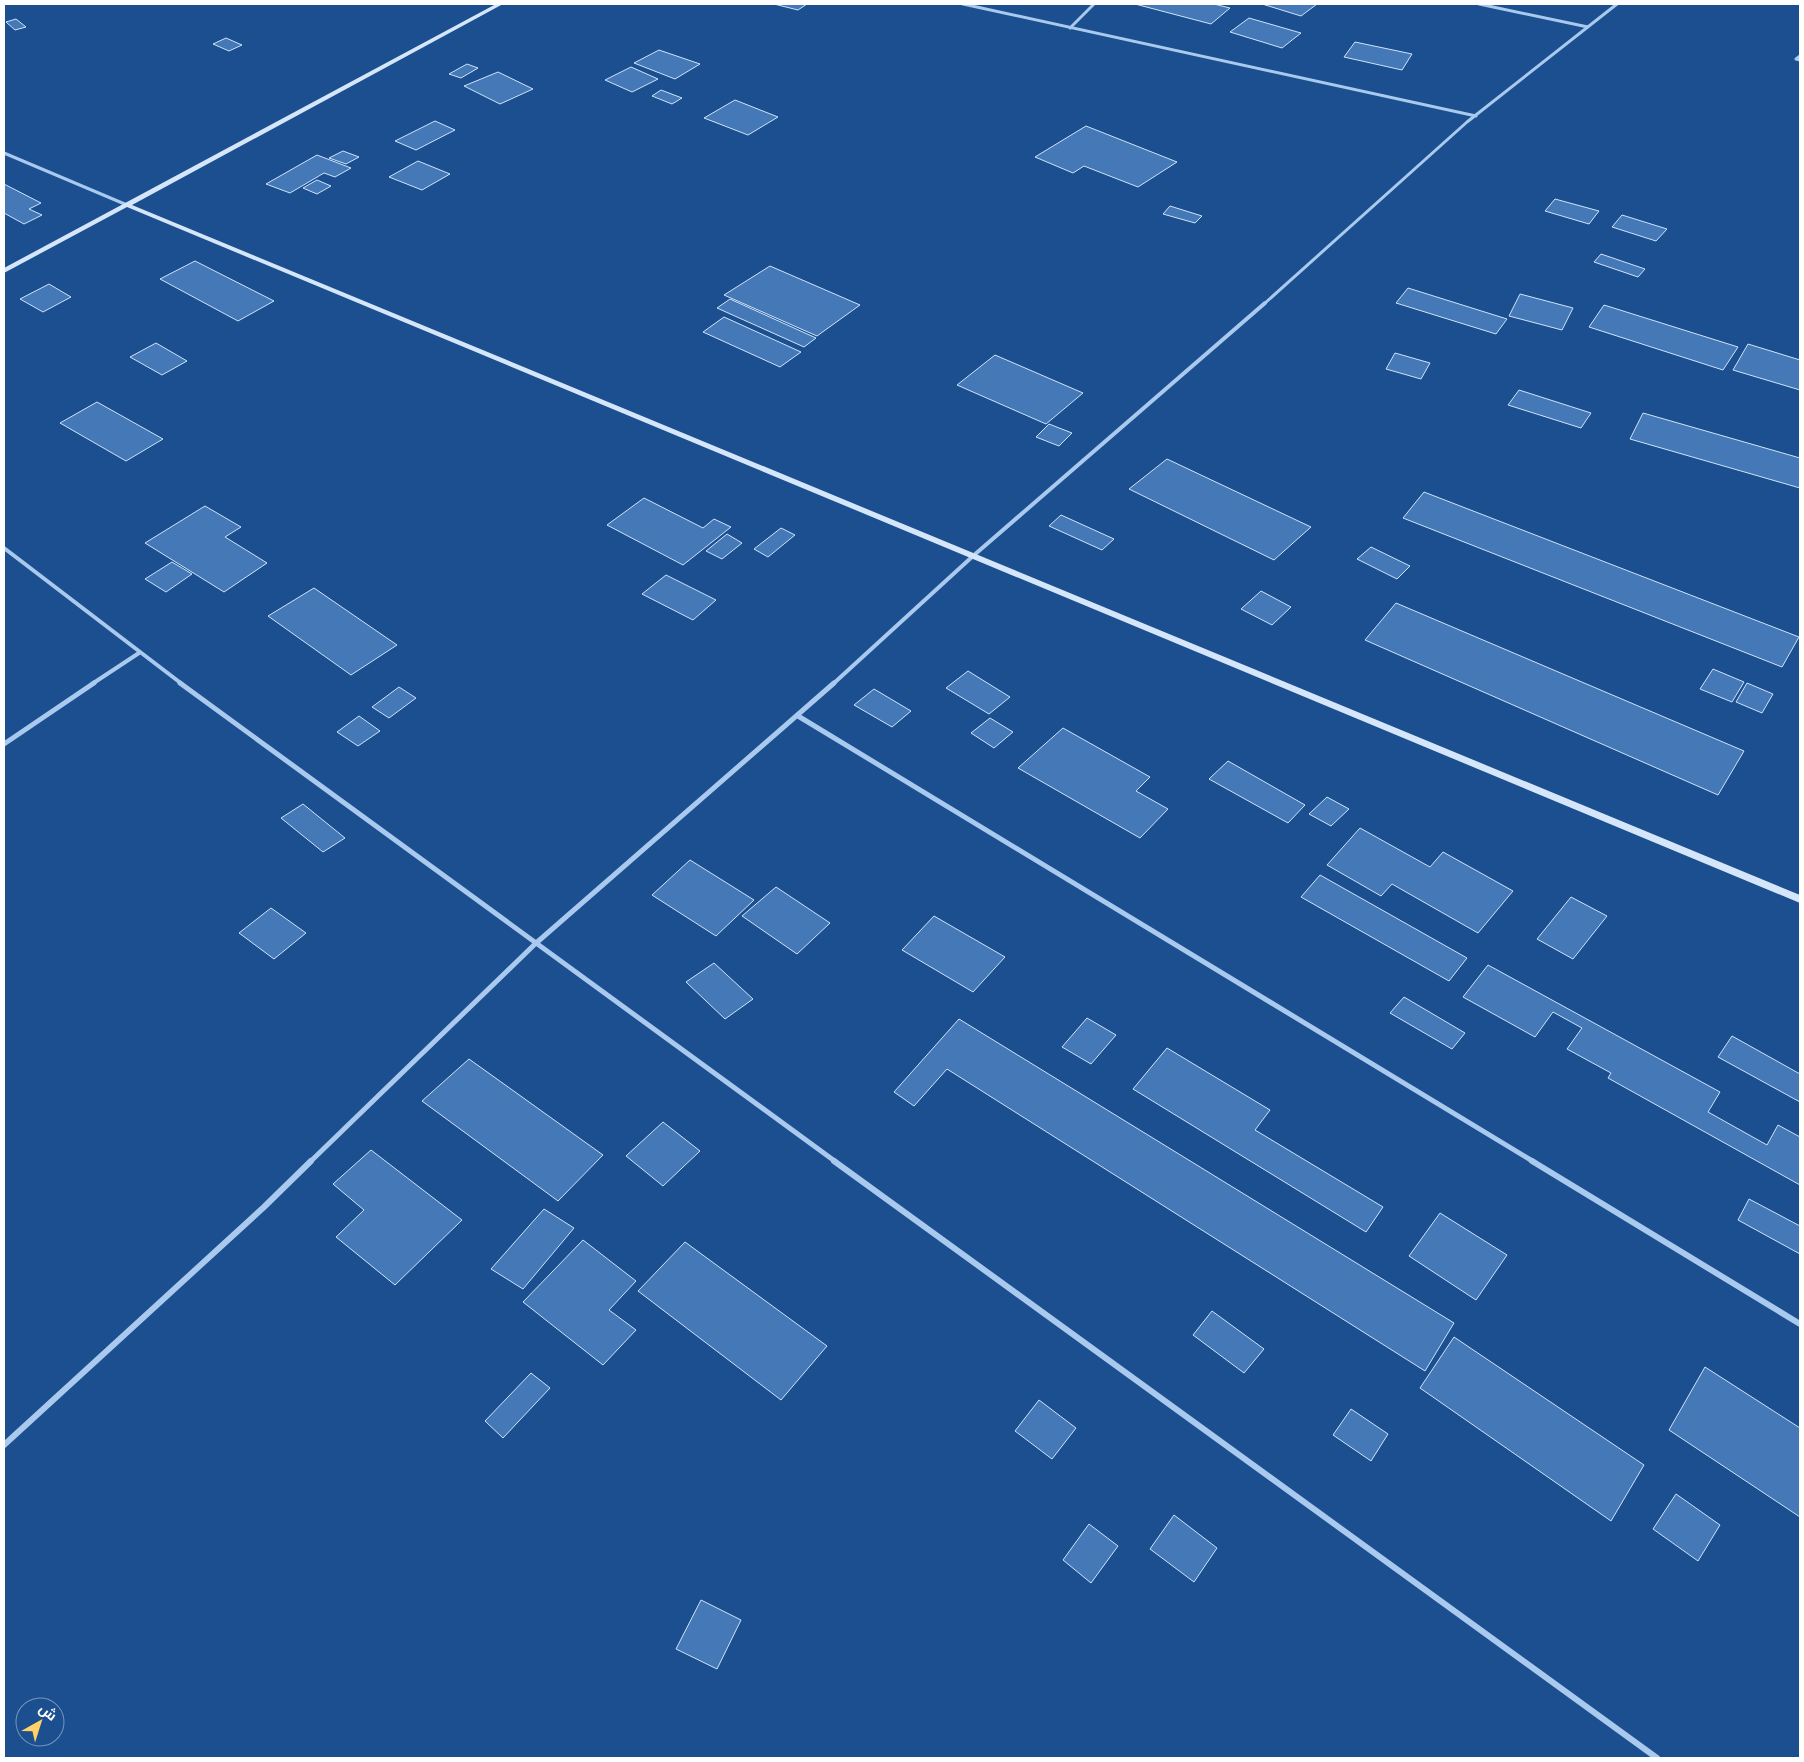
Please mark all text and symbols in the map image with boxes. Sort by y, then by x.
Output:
north arrow [15,1697,65,1747]
text: ش [36,1699,61,1725]

